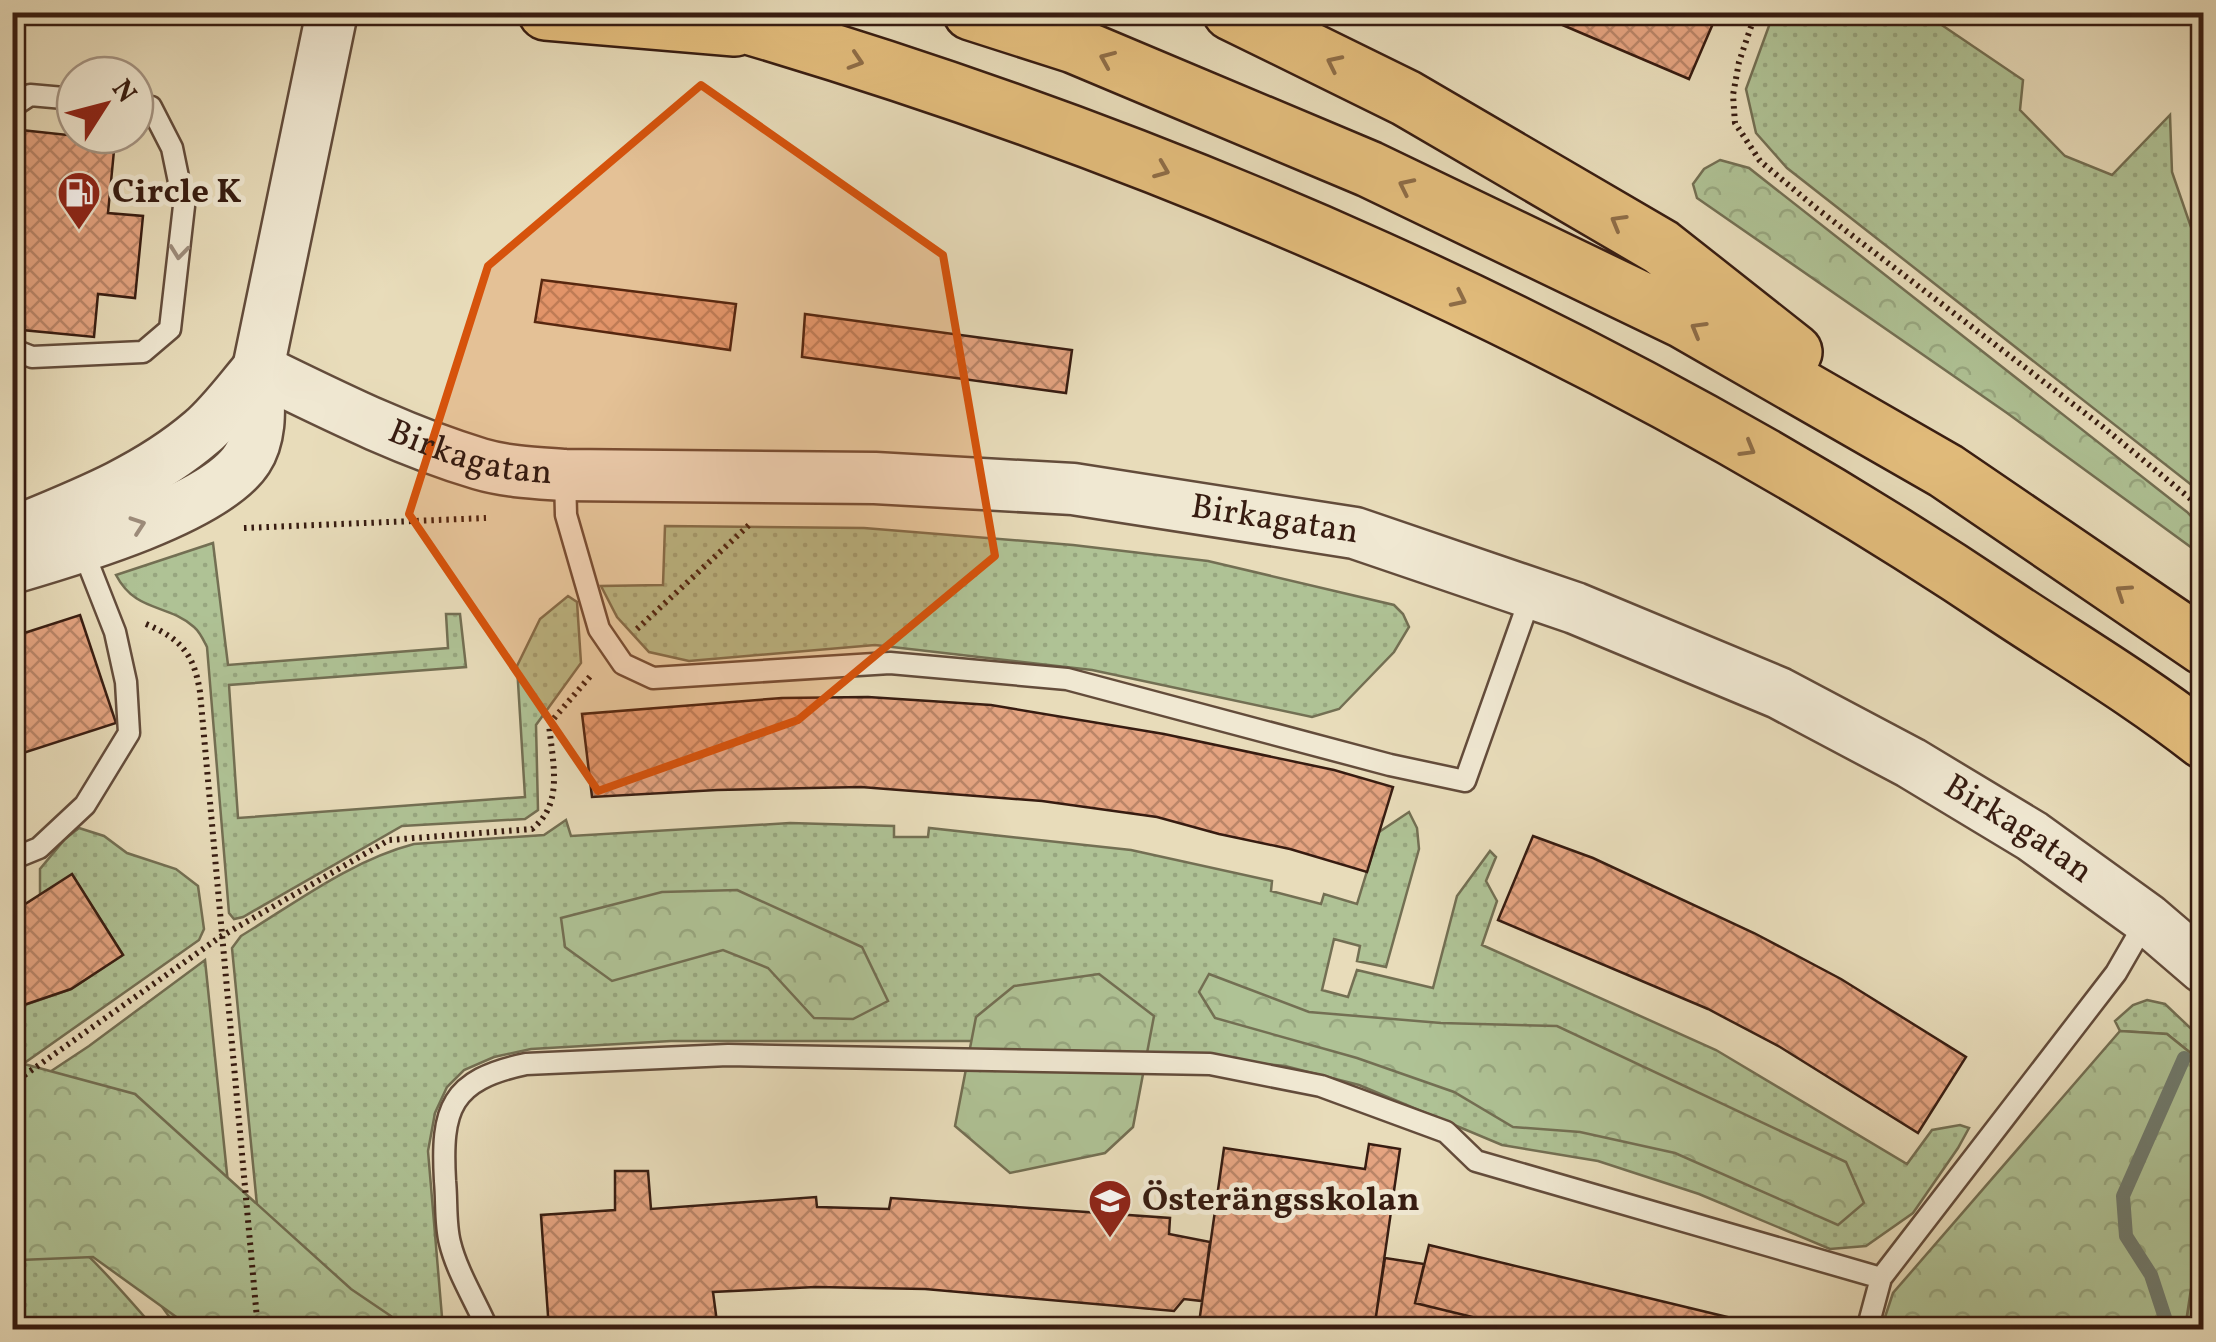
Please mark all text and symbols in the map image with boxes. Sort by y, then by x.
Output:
one-way arrow [846,49,863,69]
one-way arrow [1099,51,1117,71]
north arrow [55,55,155,155]
one-way arrow [1327,56,1345,76]
text: N [101,72,145,111]
one-way arrow [1152,158,1169,178]
place label: Circle K [112,169,242,217]
fuel station icon: Circle K [56,170,102,231]
one-way arrow [1398,179,1416,199]
one-way arrow [1611,215,1629,234]
one-way arrow [169,244,190,260]
one-way arrow [1449,287,1467,307]
one-way arrow [1691,321,1709,341]
street label: Birkagatan [380,409,554,498]
one-way arrow [1737,437,1755,456]
street label: Birkagatan [1187,484,1362,557]
one-way arrow [128,516,145,537]
one-way arrow [2116,585,2134,604]
street label: Birkagatan [1934,764,2102,896]
place label: Österängsskolan [1142,1177,1420,1225]
school or university icon: Österängsskolan [1087,1178,1133,1239]

